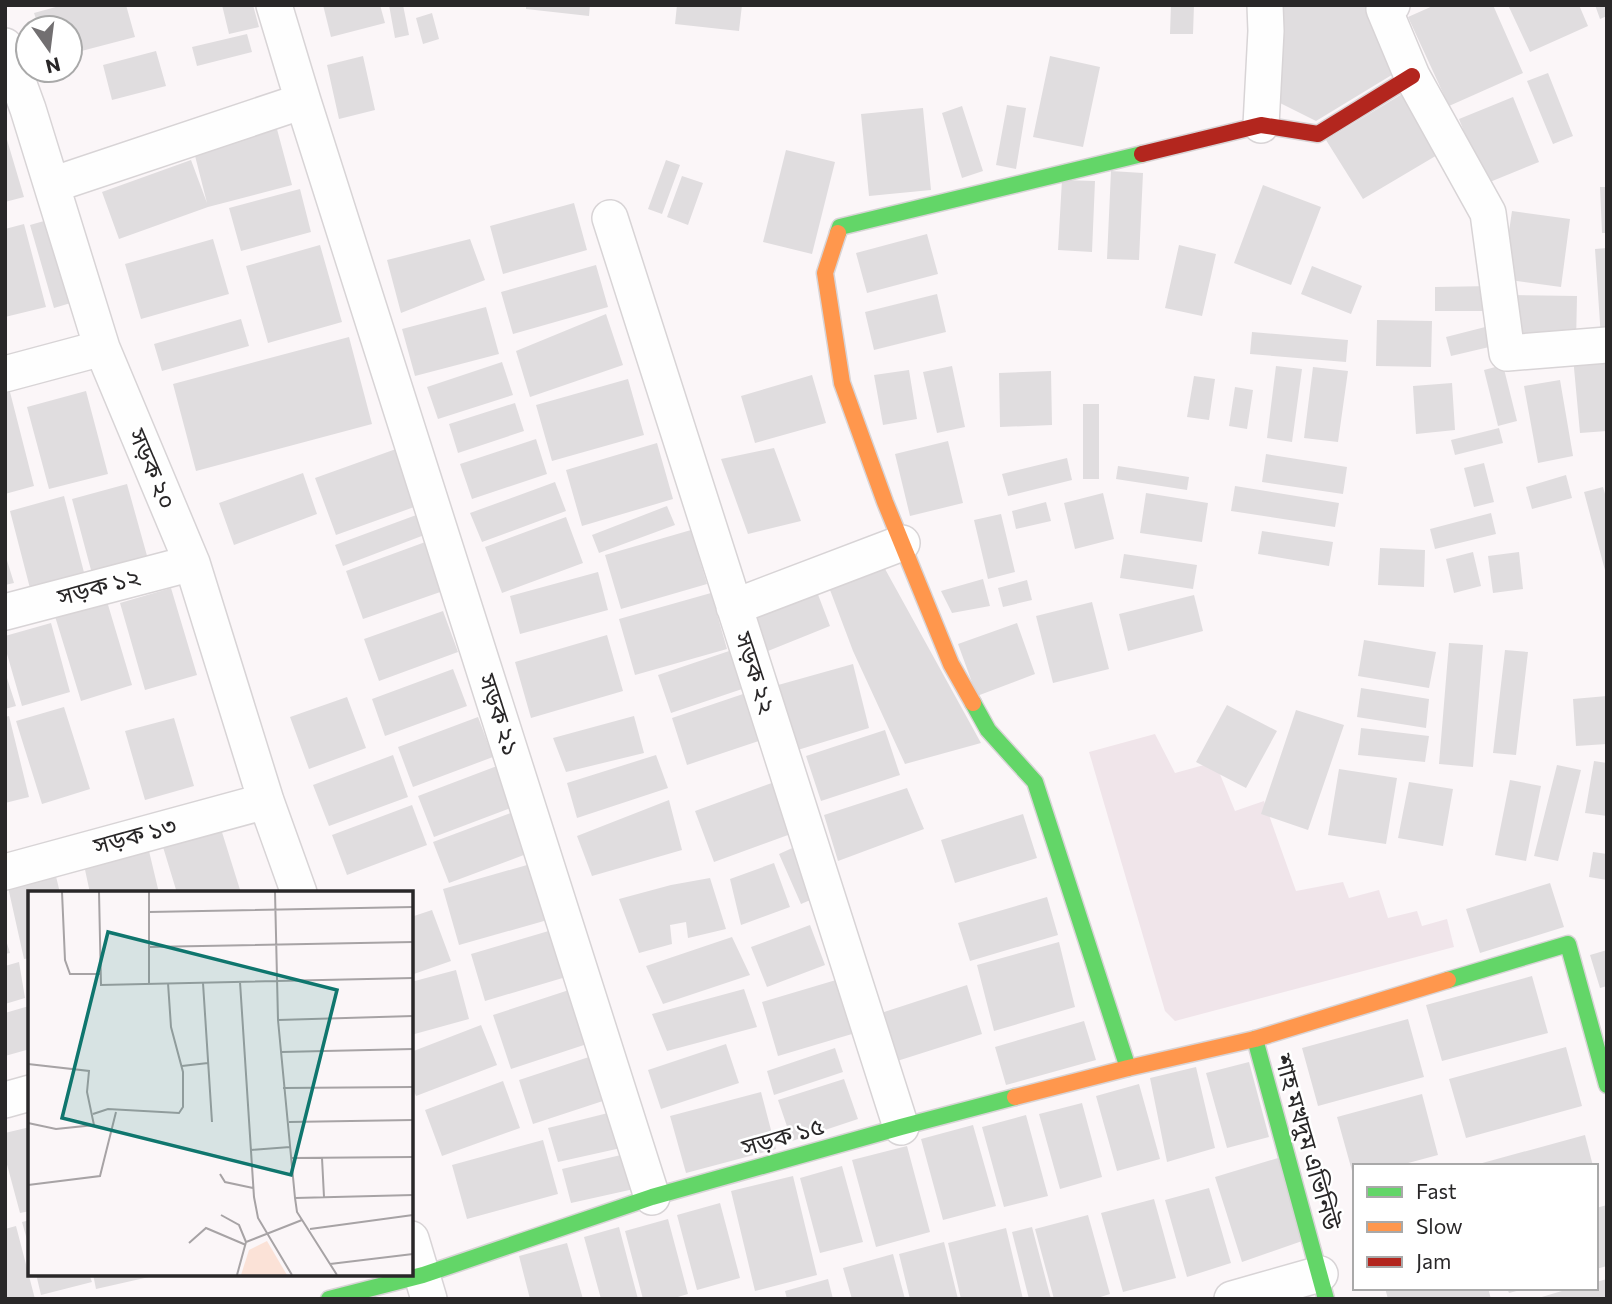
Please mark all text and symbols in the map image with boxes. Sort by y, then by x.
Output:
north arrow [14,14,84,84]
text: N [44,53,63,79]
street label: সড়ক ২০ [123,423,183,513]
street label: সড়ক ১২ [53,561,143,611]
street label: সড়ক ২২ [729,627,783,717]
street label: সড়ক ২১ [473,669,527,759]
street label: সড়ক ১৩ [89,810,179,860]
inset map [28,891,413,1276]
street label: শাহ মখদুম এভিনিউ [1269,1049,1348,1234]
street label: সড়ক ১৫ [737,1110,827,1161]
legend [1353,1164,1598,1290]
text: Fast [1416,1178,1457,1203]
text: Slow [1416,1213,1463,1238]
text: Jam [1416,1248,1451,1273]

